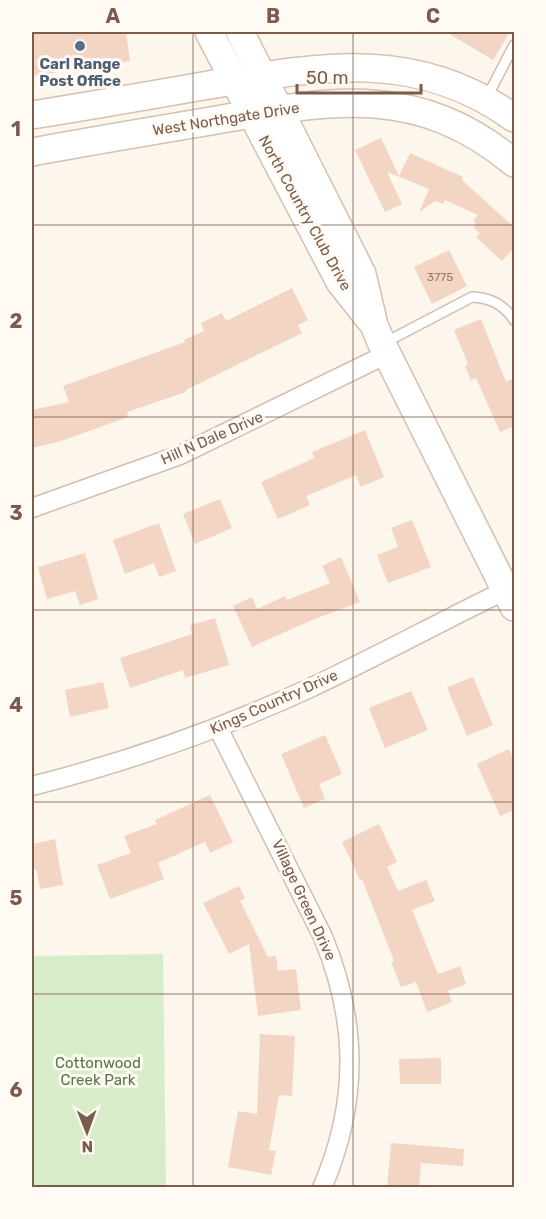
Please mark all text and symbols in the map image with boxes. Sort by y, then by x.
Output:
text: A [106,4,121,28]
text: B [266,4,280,28]
text: C [426,4,440,28]
marker: Carl Range Post Office [73,39,87,53]
place label: Carl Range Post Office [39,55,121,90]
scale bar [297,57,422,95]
text: 50 m [306,67,349,89]
street label: West Northgate Drive [151,99,301,139]
text: 1 [11,117,21,141]
street label: North Country Club Drive [255,132,355,294]
house number: 3775 [427,270,453,284]
text: 2 [10,309,23,333]
street label: Hill N Dale Drive [158,407,266,469]
text: 3 [9,501,23,525]
street label: Kings Country Drive [207,666,341,738]
text: 4 [9,693,23,717]
street label: Village Green Drive [268,837,340,963]
text: 5 [10,886,23,910]
park label: Cottonwood Creek Park [55,1054,141,1089]
text: 6 [9,1078,23,1102]
north arrow [57,1102,117,1162]
text: N [81,1137,93,1156]

